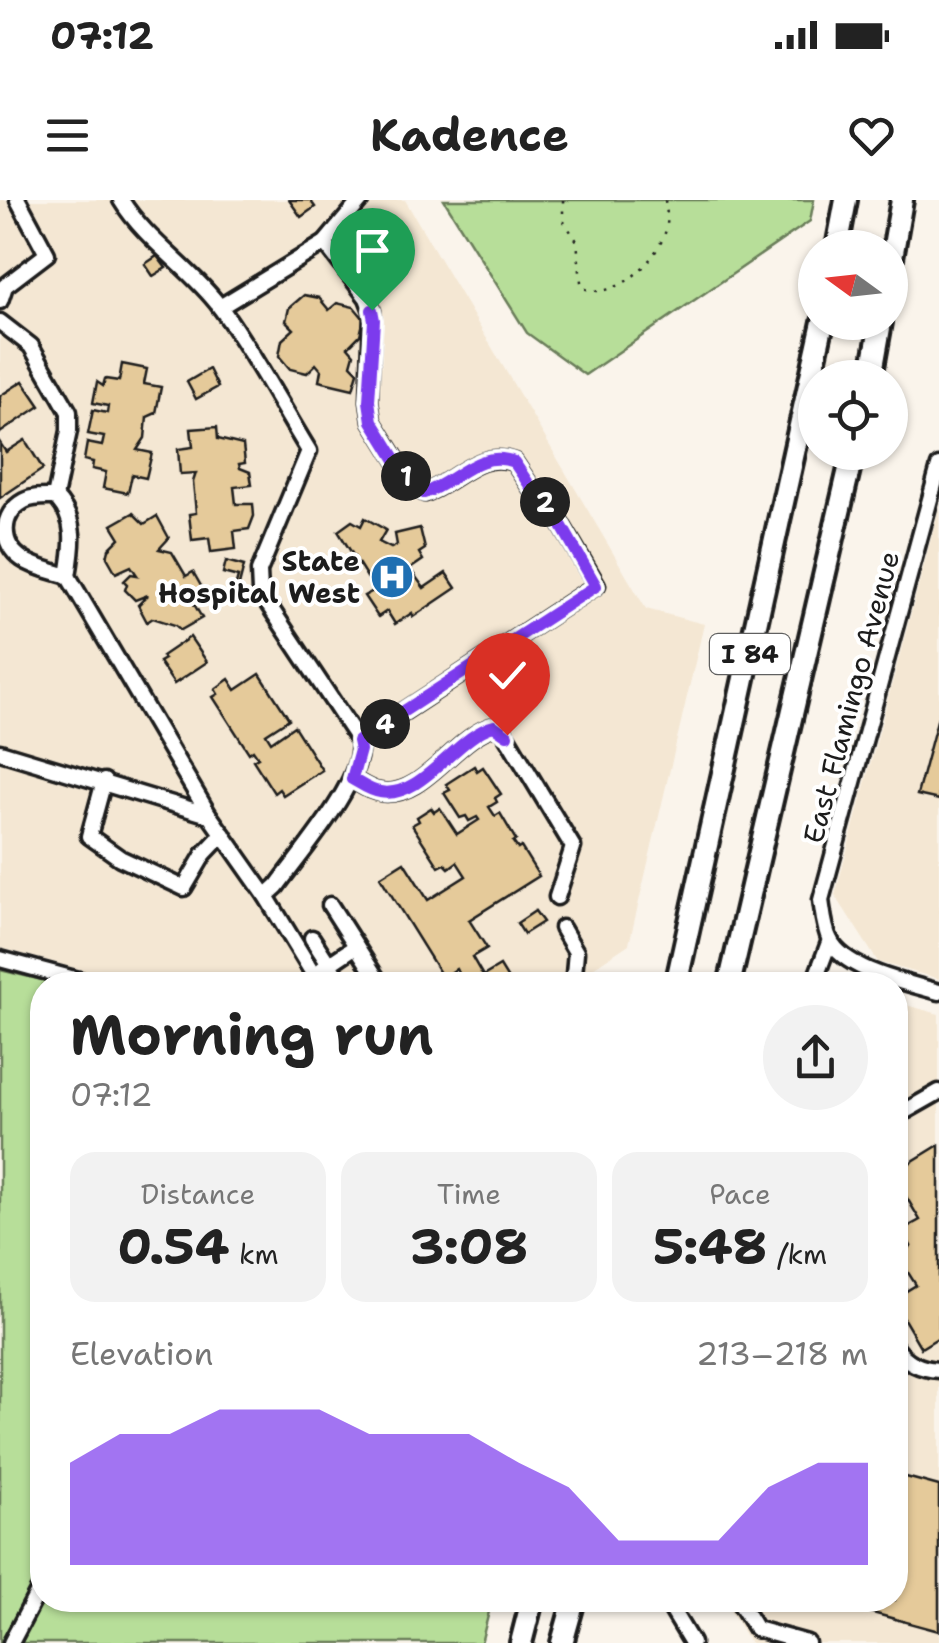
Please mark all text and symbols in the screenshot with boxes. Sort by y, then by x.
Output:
text: 07:12 [50,10,154,61]
text: Kadence [370,105,569,165]
icon: menu [40,108,95,163]
icon: heart [844,108,899,163]
pin [330,208,415,311]
icon: arrive [345,223,400,278]
north arrow [798,230,908,340]
map controls [798,230,908,470]
button: locate [798,360,908,470]
pin: 1 [381,451,431,501]
text: 1 [400,457,412,495]
pin: 2 [520,477,570,527]
text: 2 [535,483,555,521]
place label: State Hospital West [158,542,360,612]
street label: East Flamingo Avenue [794,547,908,847]
hospital icon: State Hospital West [369,554,415,600]
pin [465,633,550,736]
road number: I 84 [710,634,790,674]
icon: check [480,648,535,703]
pin: 4 [360,699,410,749]
text: 4 [375,705,395,743]
text: Morning run [70,998,434,1072]
button: share [763,1005,868,1110]
text: 07:12 [70,1073,153,1116]
text: Distance [141,1175,255,1213]
text: Time [437,1175,501,1213]
text: Pace [709,1175,771,1213]
text: 0.54 [117,1213,230,1280]
text: 3:08 [410,1213,528,1280]
text: 5:48 [653,1213,767,1280]
text: km [230,1235,279,1273]
text: /km [767,1235,827,1273]
text: Elevation [70,1332,213,1375]
text: 213–218 m [696,1332,868,1375]

